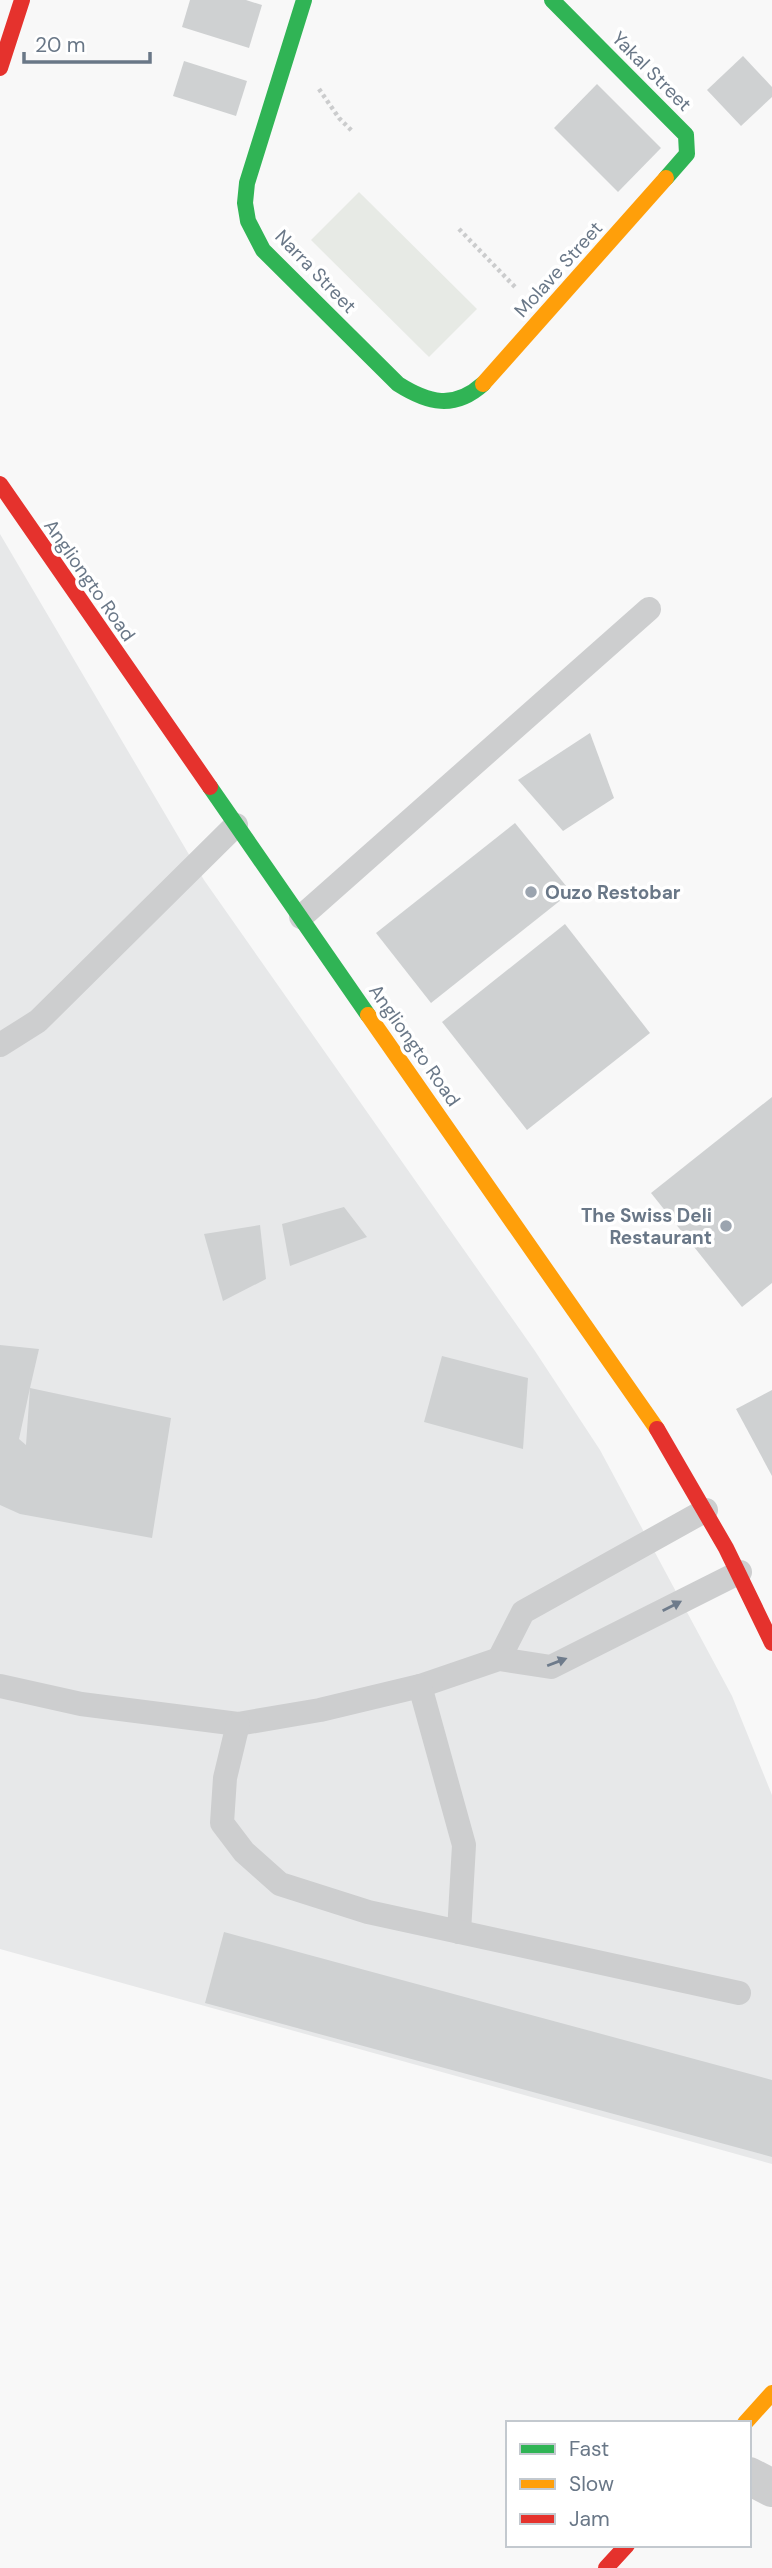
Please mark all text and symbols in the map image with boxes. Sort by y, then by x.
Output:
scale bar [24,21,150,65]
street label: Yakal Street [606,26,697,117]
text: 20 m [35,31,86,59]
street label: Molave Street [509,216,608,323]
street label: Narra Street [270,224,362,318]
street label: Angliongto Road [38,514,141,646]
place label: Ouzo Restobar [545,880,681,905]
marker: Ouzo Restobar [523,884,539,900]
street label: Angliongto Road [363,979,466,1111]
place label: The Swiss Deli Restaurant [581,1203,712,1250]
marker: The Swiss Deli Restaurant [718,1218,734,1234]
one-way arrow [663,1600,683,1612]
one-way arrow [547,1656,568,1667]
legend [506,2421,751,2547]
text: Fast [569,2435,609,2463]
text: Slow [569,2470,614,2498]
text: Jam [569,2505,610,2533]

